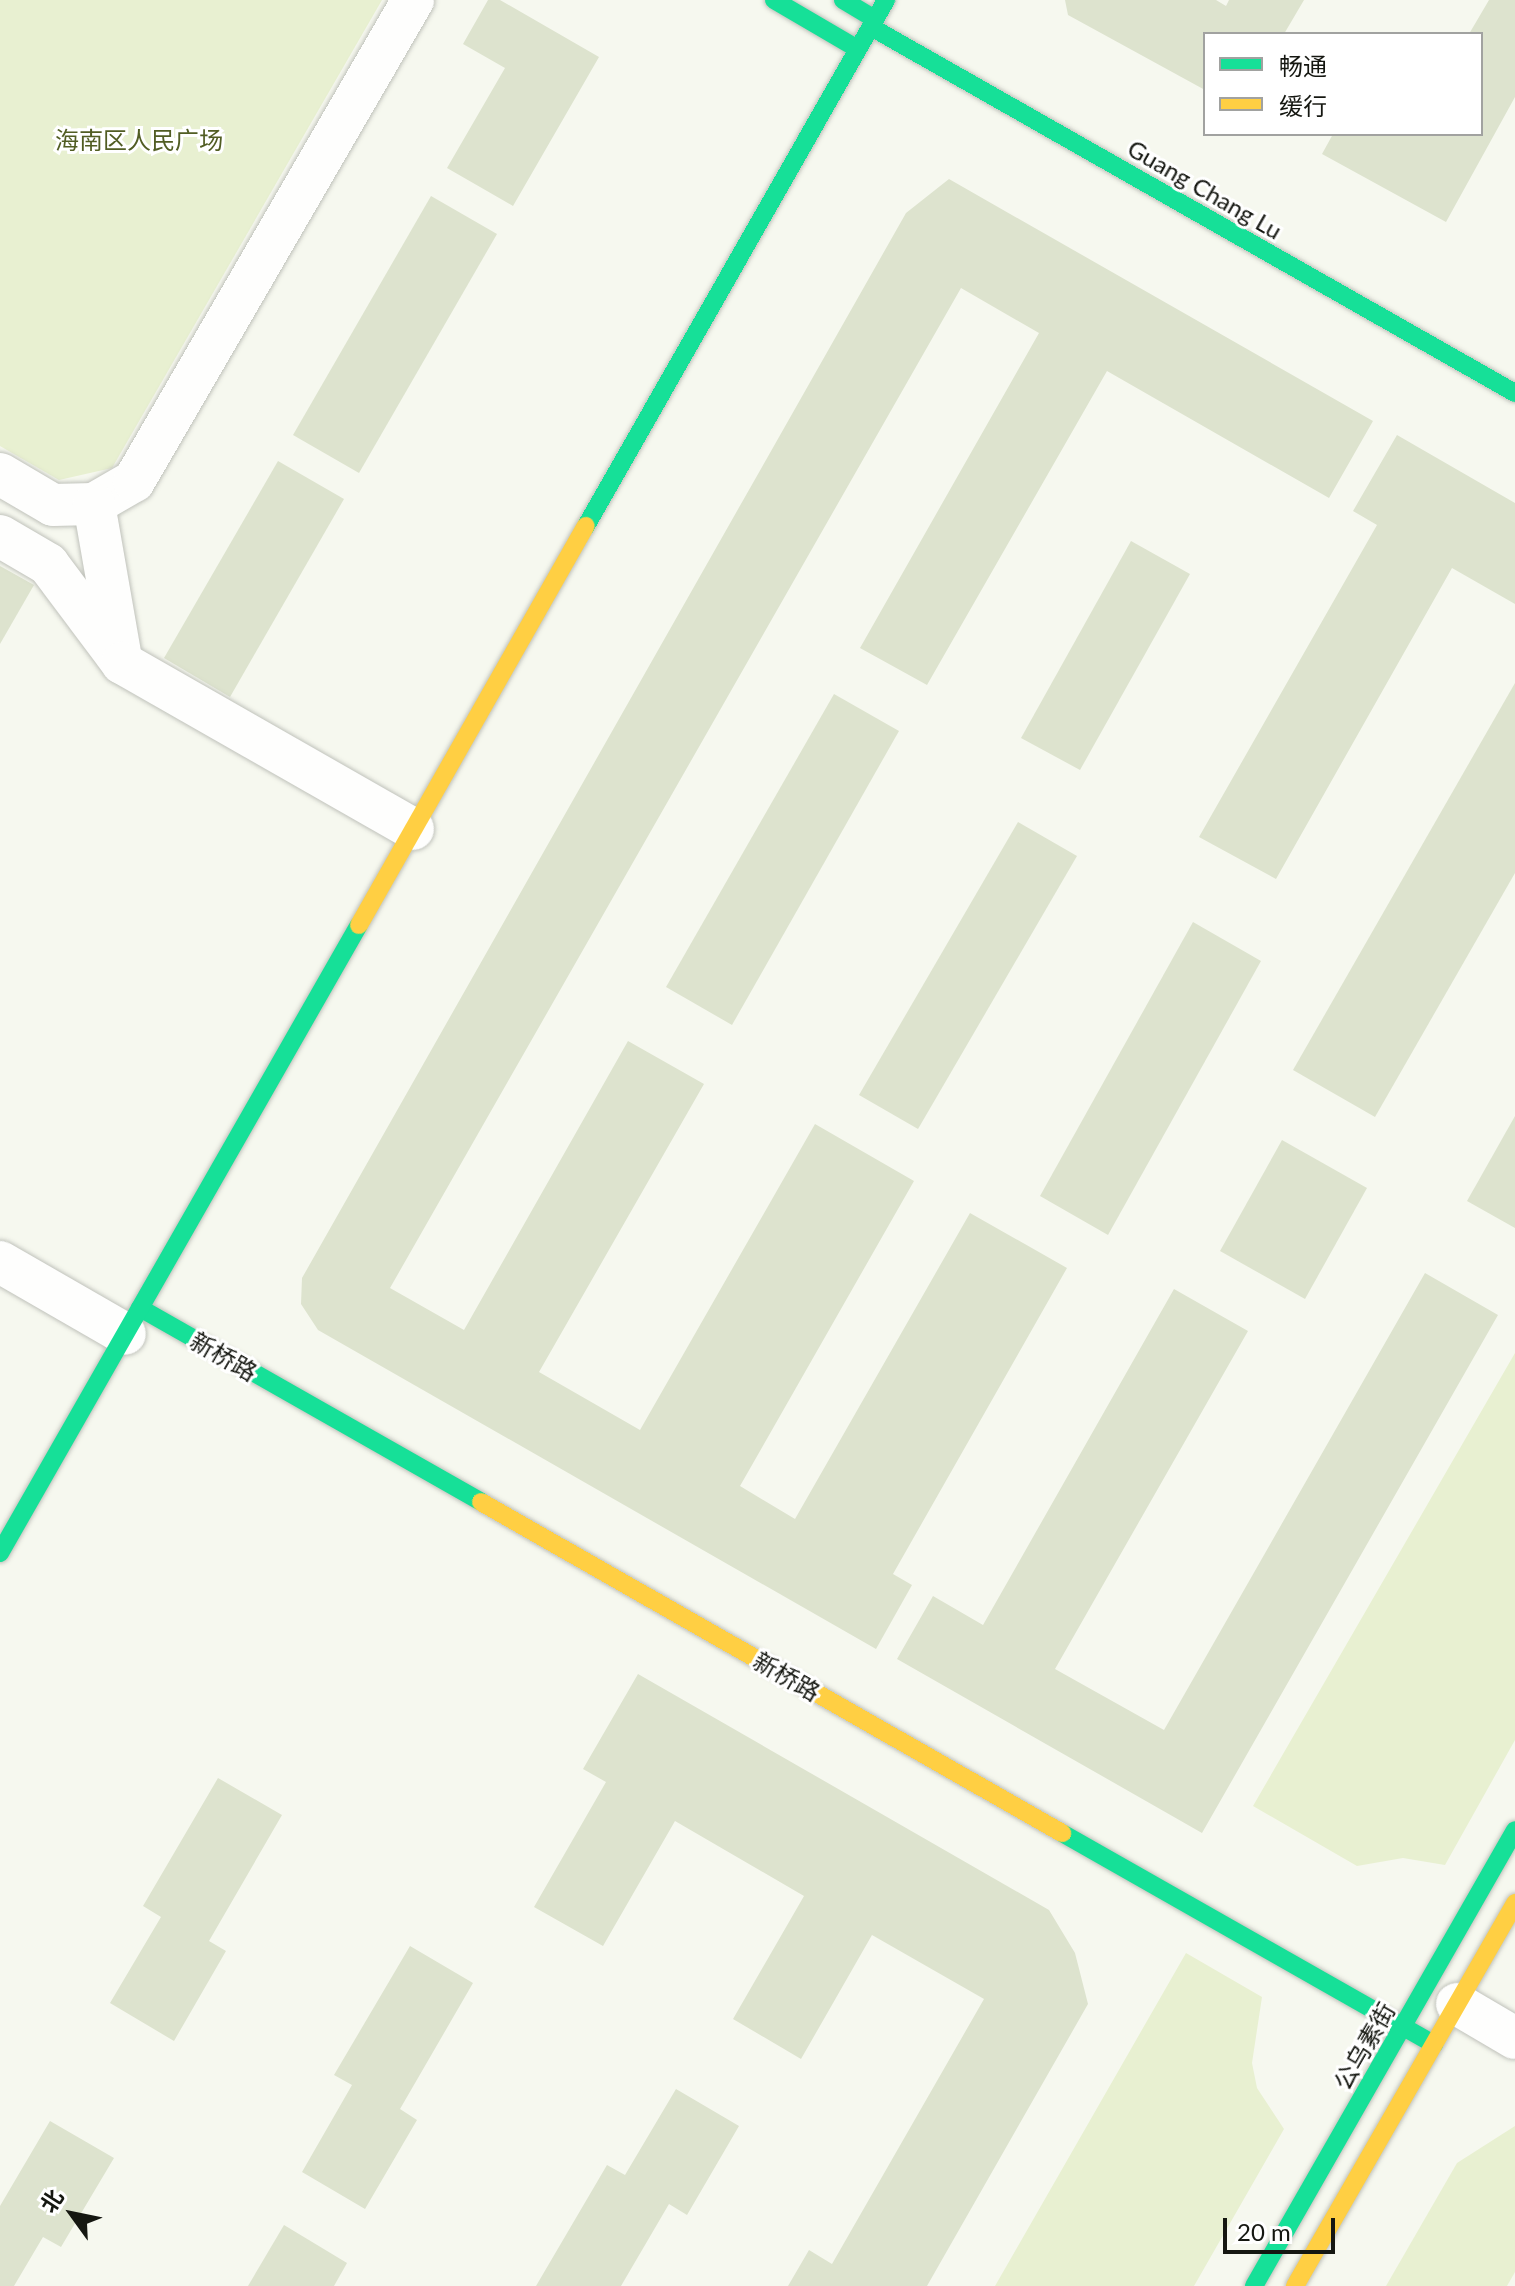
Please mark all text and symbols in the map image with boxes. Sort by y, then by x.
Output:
legend [1203,32,1483,136]
text: 畅通 [1279,51,1327,80]
text: 缓行 [1279,91,1327,120]
park label: 海南区人民广场 [55,126,223,154]
street label: Guang Chang Lu [1123,133,1287,245]
street label: 新桥路 [186,1326,262,1386]
street label: 新桥路 [749,1646,825,1706]
street label: 公乌素街 [1328,1997,1400,2095]
north arrow [32,2174,112,2254]
text: 北 [34,2184,69,2217]
scale bar [1227,2202,1339,2252]
text: 20 m [1237,2217,1291,2246]

